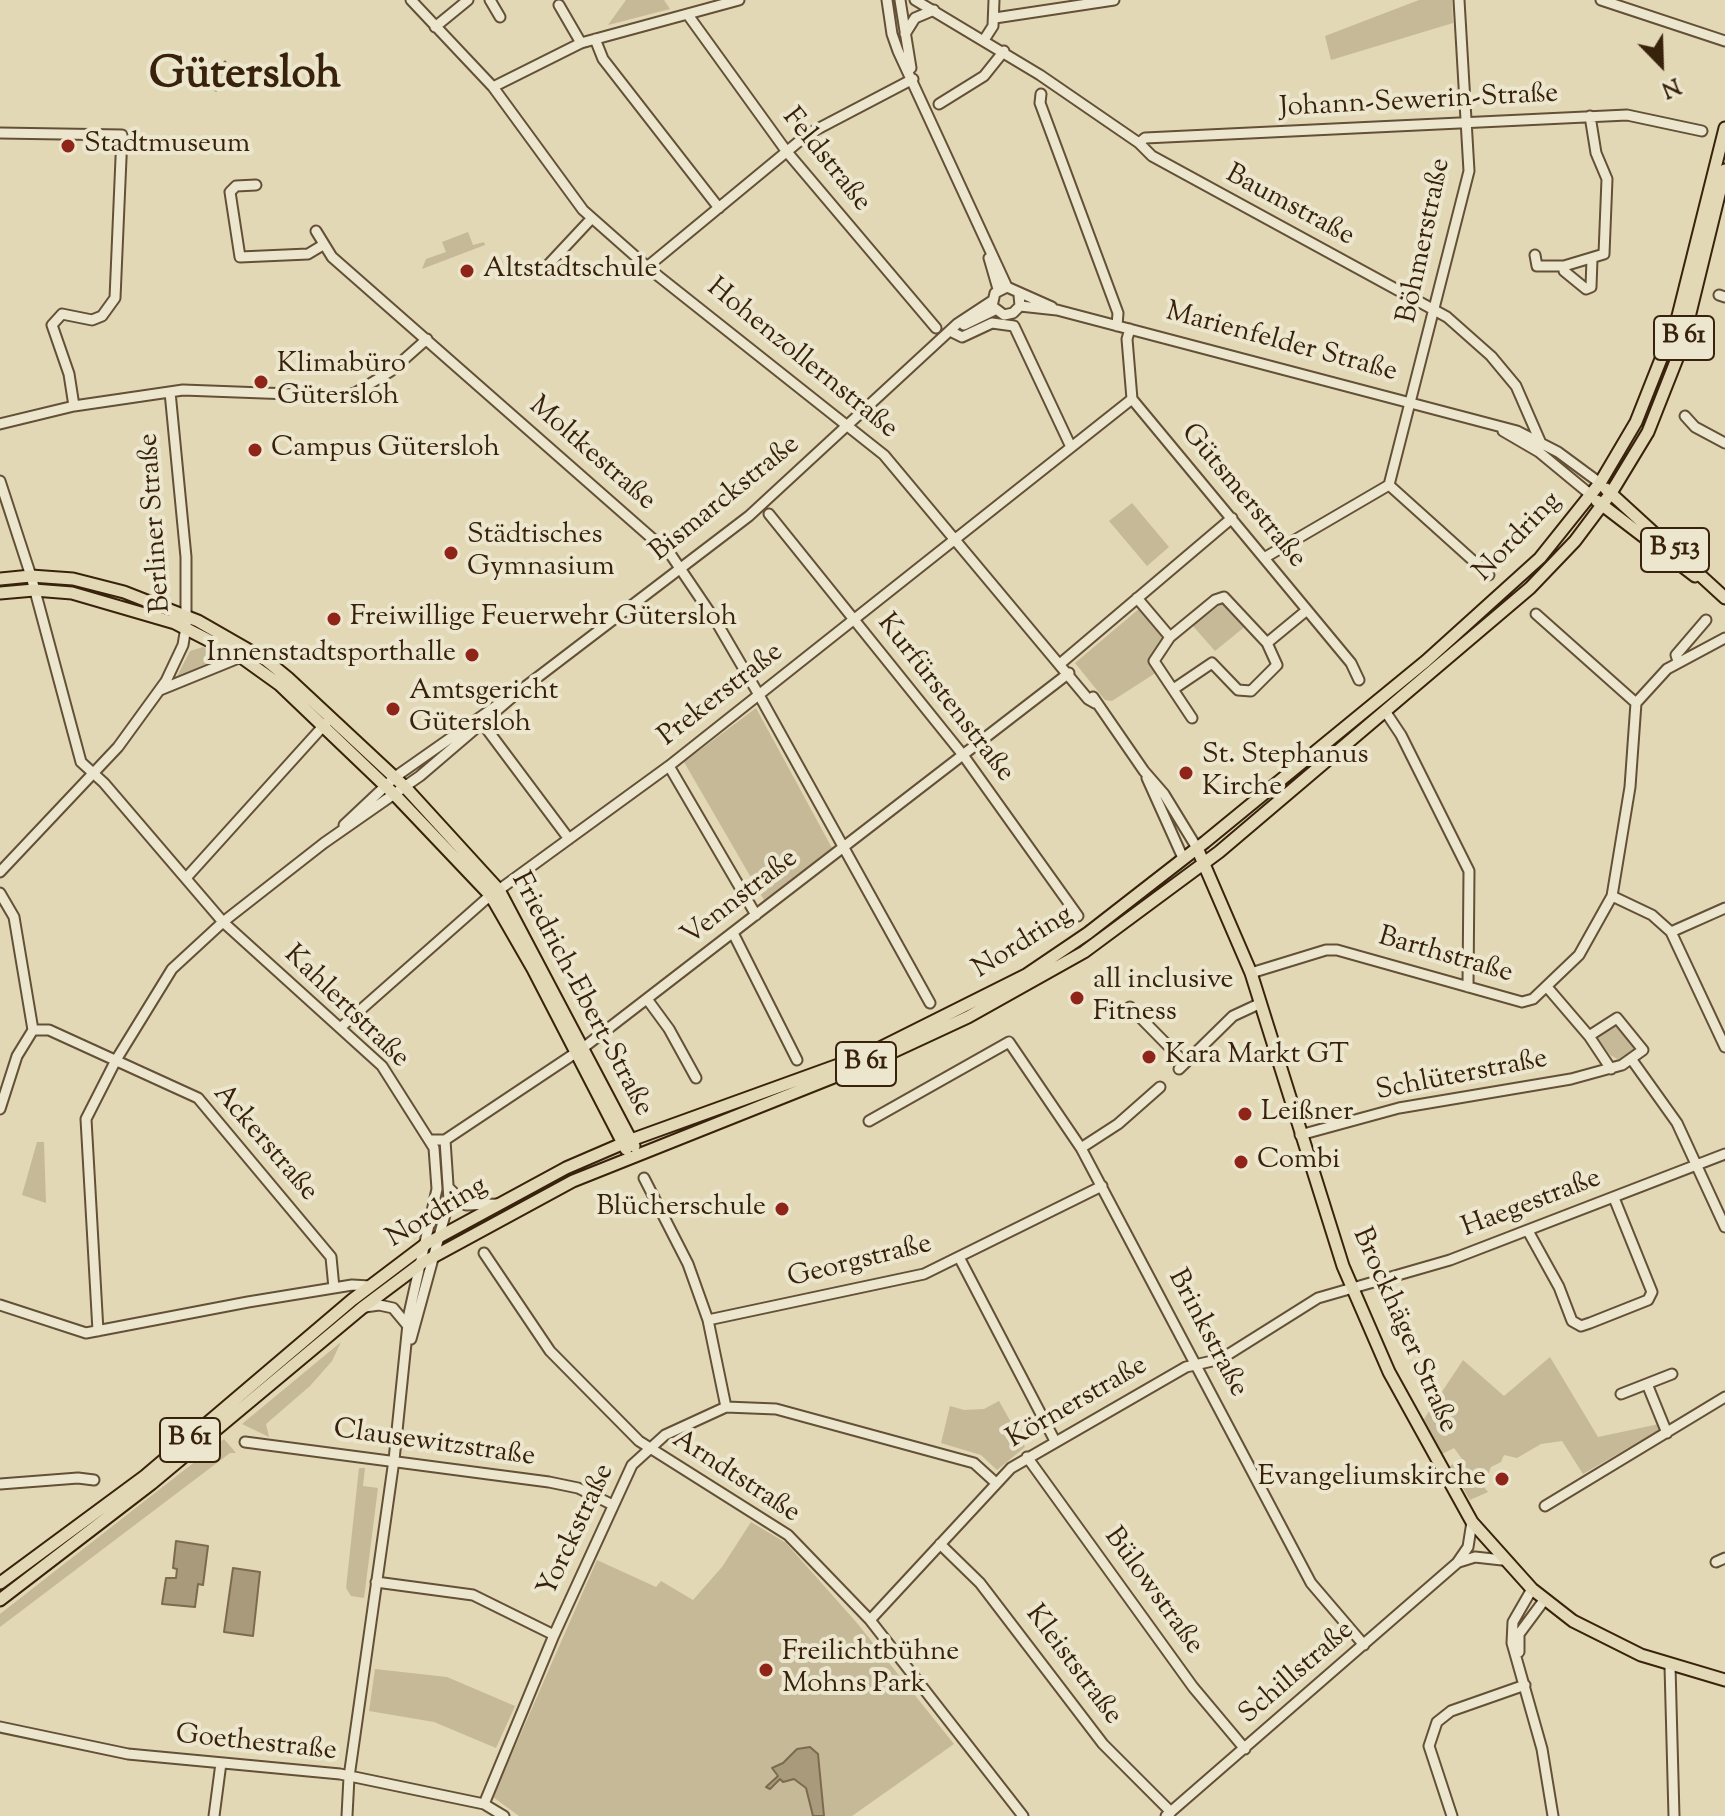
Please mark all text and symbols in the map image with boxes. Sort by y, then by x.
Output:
north arrow [1621,24,1701,104]
district label: Gütersloh [149,53,341,105]
text: N [1656,68,1685,104]
street label: Johann-Sewerin-Straße [1279,79,1559,127]
street label: Feldstraße [773,103,877,219]
place label: Stadtmuseum [84,129,250,163]
marker: Stadtmuseum [59,137,77,155]
street label: Böhmerstraße [1392,156,1460,326]
street label: Baumstraße [1219,159,1359,255]
place label: Altstadtschule [483,254,657,288]
marker: Altstadtschule [458,262,476,280]
street label: Hohenzollernstraße [699,273,903,447]
street label: Marienfelder Straße [1162,297,1400,391]
road number: B 61 [1654,316,1714,360]
place label: Klimabüro Gütersloh [277,349,406,415]
marker: Klimabüro Gütersloh [252,373,270,391]
street label: Moltkestraße [521,391,661,519]
street label: Gütsmerstraße [1172,418,1312,576]
street label: Bismarckstraße [645,430,807,570]
street label: Berliner Straße [134,432,180,614]
place label: Campus Gütersloh [271,433,500,467]
marker: Campus Gütersloh [246,441,264,459]
street label: Nordring [1468,486,1570,590]
place label: Städtisches Gymnasium [467,520,615,586]
road number: B 513 [1641,528,1709,572]
marker: Städtisches Gymnasium [442,544,460,562]
place label: Freiwillige Feuerwehr Gütersloh [350,602,737,636]
street label: Kurfürstenstraße [868,608,1020,790]
marker: Freiwillige Feuerwehr Gütersloh [325,610,343,628]
street label: Prekerstraße [653,637,791,755]
place label: Innenstadtsporthalle [207,638,456,672]
marker: Innenstadtsporthalle [463,646,481,664]
place label: Amtsgericht Gütersloh [409,676,558,742]
marker: Amtsgericht Gütersloh [384,700,402,718]
place label: St. Stephanus Kirche [1202,740,1368,806]
marker: St. Stephanus Kirche [1177,764,1195,782]
street label: Vennstraße [676,843,806,955]
street label: Friedrich-Ebert-Straße [501,867,659,1123]
street label: Nordring [968,900,1080,988]
street label: Barthstraße [1374,922,1516,992]
street label: Kahlertstraße [275,940,415,1076]
place label: all inclusive Fitness [1093,965,1234,1031]
marker: all inclusive Fitness [1068,989,1086,1007]
place label: Kara Markt GT [1165,1040,1349,1074]
road number: B 61 [836,1042,896,1086]
street label: Schlüterstraße [1373,1044,1551,1110]
marker: Kara Markt GT [1140,1048,1158,1066]
street label: Ackerstraße [204,1079,324,1209]
place label: Leißner [1261,1097,1353,1131]
marker: Leißner [1236,1105,1254,1123]
place label: Combi [1257,1145,1340,1179]
marker: Combi [1232,1153,1250,1171]
street label: Haegestraße [1458,1163,1606,1247]
street label: Nordring [381,1171,495,1257]
place label: Blücherschule [596,1192,766,1226]
marker: Blücherschule [773,1200,791,1218]
street label: Brockhäger Straße [1343,1223,1463,1439]
street label: Georgstraße [785,1229,935,1297]
street label: Brinkstraße [1158,1264,1254,1404]
street label: Körnerstraße [1002,1350,1154,1458]
street label: Clausewitzstraße [331,1414,537,1476]
road number: B 61 [160,1418,220,1462]
street label: Arndtstraße [665,1424,805,1532]
street label: Yorckstraße [533,1459,623,1603]
place label: Evangeliumskirche [1258,1462,1486,1496]
marker: Evangeliumskirche [1493,1470,1511,1488]
street label: Bülowstraße [1095,1522,1209,1662]
street label: Kleiststraße [1016,1600,1128,1732]
street label: Schillstraße [1234,1615,1362,1733]
place label: Freilichtbühne Mohns Park [782,1637,959,1703]
marker: Freilichtbühne Mohns Park [757,1661,775,1679]
street label: Goethestraße [174,1720,338,1770]

